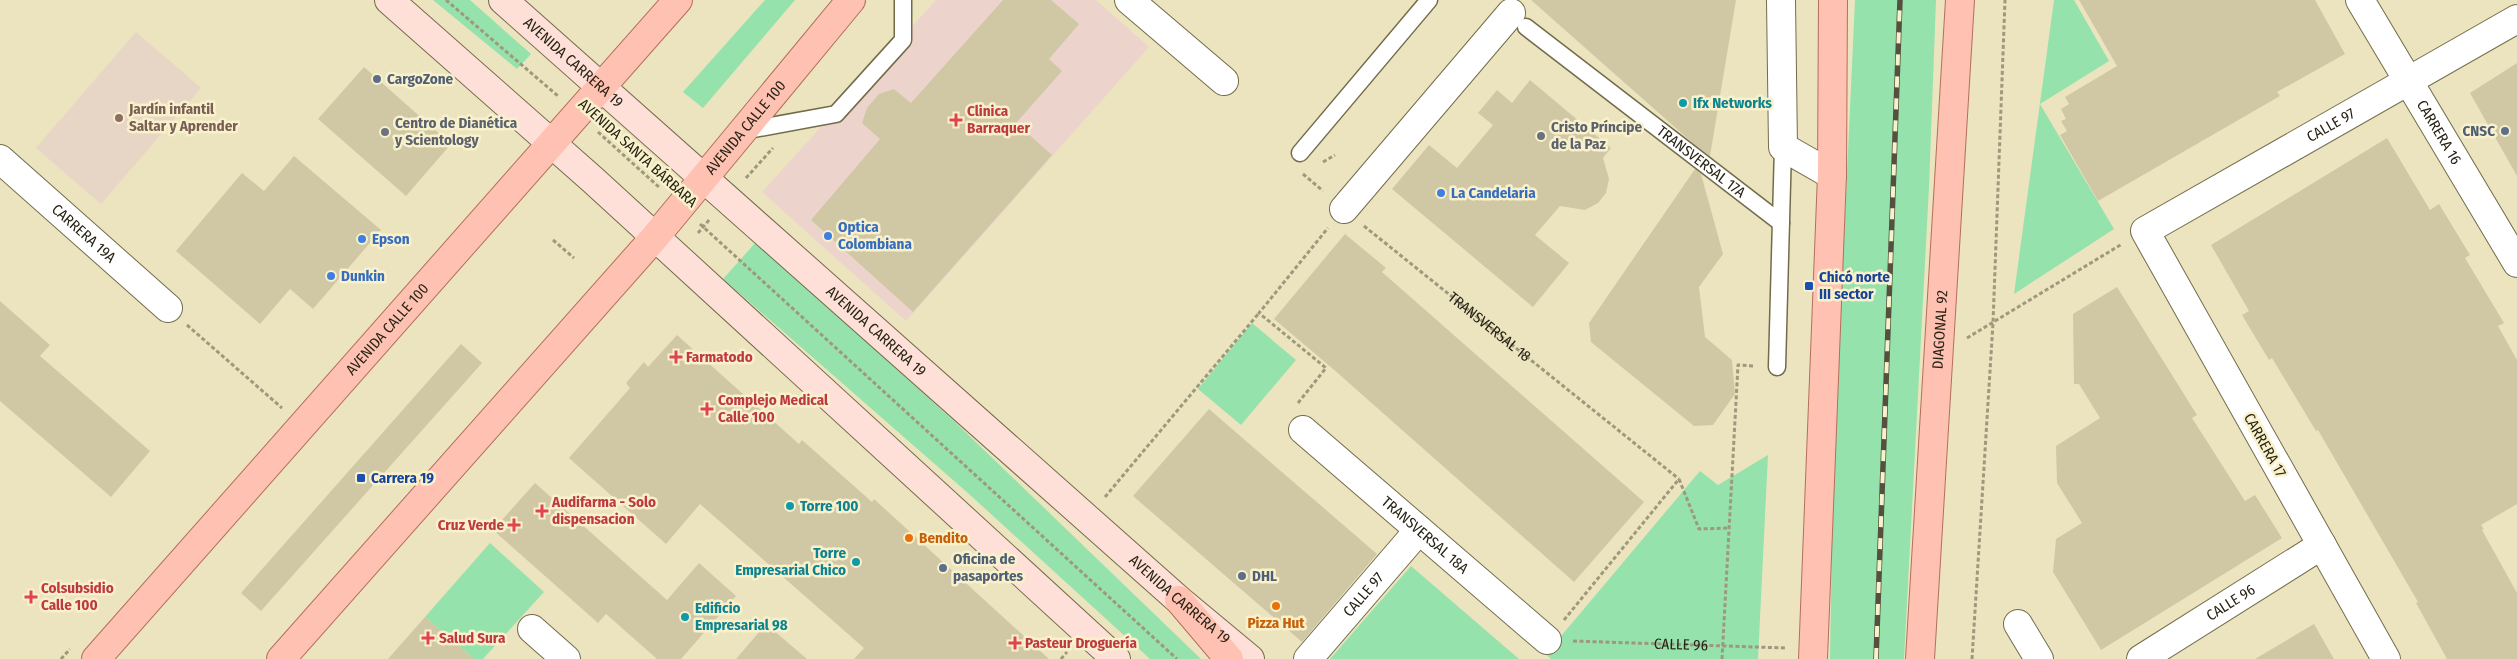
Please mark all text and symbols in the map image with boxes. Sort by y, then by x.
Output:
street label: AVENIDA CARRERA 19 [520,13,627,111]
place label: CargoZone [387,70,454,88]
marker: CargoZone [371,73,383,85]
street label: AVENIDA CALLE 100 [702,77,790,178]
place label: Ifx Networks [1693,94,1772,112]
street label: AVENIDA SANTA BÁRBARA [575,95,701,211]
marker: Ifx Networks [1677,97,1689,109]
street label: CARRERA 16 [2413,97,2465,168]
place label: Jardín infantil Saltar y Aprender [128,100,238,135]
place label: Clinica Barraquer [967,102,1030,137]
street label: CALLE 97 [2303,104,2358,146]
marker: Jardín infantil Saltar y Aprender [113,112,125,124]
marker: Clinica Barraquer [949,113,963,127]
place label: Centro de Dianética y Scientology [394,114,518,149]
place label: Cristo Príncipe de la Paz [1551,118,1642,153]
street label: TRANSVERSAL 17A [1653,122,1749,201]
place label: CNSC [2463,122,2495,140]
marker: CNSC [2499,125,2511,137]
marker: Centro de Dianética y Scientology [379,126,391,138]
marker: Cristo Príncipe de la Paz [1535,130,1547,142]
place label: La Candelaria [1451,184,1536,202]
marker: La Candelaria [1435,187,1447,199]
street label: CARRERA 19A [48,200,120,266]
place label: Optica Colombiana [838,218,912,253]
place label: Epson [372,230,410,248]
marker: Optica Colombiana [822,230,834,242]
marker: Epson [356,233,368,245]
place label: Dunkin [341,267,385,285]
place label: Chicó norte III sector [1819,268,1890,303]
marker: Dunkin [325,270,337,282]
street label: AVENIDA CALLE 100 [342,280,433,379]
marker: Chicó norte III sector [1803,280,1815,292]
street label: AVENIDA CARRERA 19 [823,282,930,380]
street label: TRANSVERSAL 18 [1445,288,1534,365]
street label: DIAGONAL 92 [1929,289,1951,370]
place label: Farmatodo [686,348,753,366]
marker: Farmatodo [670,351,682,363]
place label: Complejo Medical Calle 100 [718,391,829,426]
marker: Complejo Medical Calle 100 [700,402,714,416]
street label: CARRERA 17 [2240,410,2290,480]
place label: Carrera 19 [371,469,434,487]
marker: Carrera 19 [355,472,367,484]
place label: Audifarma - Solo dispensacion [551,493,656,528]
street label: TRANSVERSAL 18A [1378,493,1472,577]
place label: Torre 100 [800,497,859,515]
marker: Torre 100 [784,500,796,512]
marker: Audifarma - Solo dispensacion [536,505,548,517]
place label: Cruz Verde [438,516,504,534]
marker: Cruz Verde [508,519,520,531]
place label: Bendito [919,529,968,547]
marker: Bendito [903,532,915,544]
place label: Torre Empresarial Chico [735,544,846,579]
place label: Oficina de pasaportes [953,550,1024,585]
street label: AVENIDA CARRERA 19 [1126,551,1234,648]
marker: Torre Empresarial Chico [850,556,862,568]
marker: Oficina de pasaportes [937,562,949,574]
place label: DHL [1252,567,1277,585]
street label: CALLE 97 [1339,569,1387,620]
marker: DHL [1236,570,1248,582]
place label: Colsubsidio Calle 100 [41,579,114,614]
street label: CALLE 96 [2203,580,2258,625]
marker: Colsubsidio Calle 100 [25,591,37,603]
place label: Edificio Empresarial 98 [695,599,788,634]
marker: Pizza Hut [1270,600,1282,612]
marker: Edificio Empresarial 98 [679,611,691,623]
place label: Pizza Hut [1247,614,1305,632]
place label: Salud Sura [439,629,506,647]
marker: Salud Sura [421,631,435,645]
place label: Pasteur Droguería [1025,634,1137,652]
street label: CALLE 96 [1654,635,1708,654]
marker: Pasteur Droguería [1009,637,1021,649]

